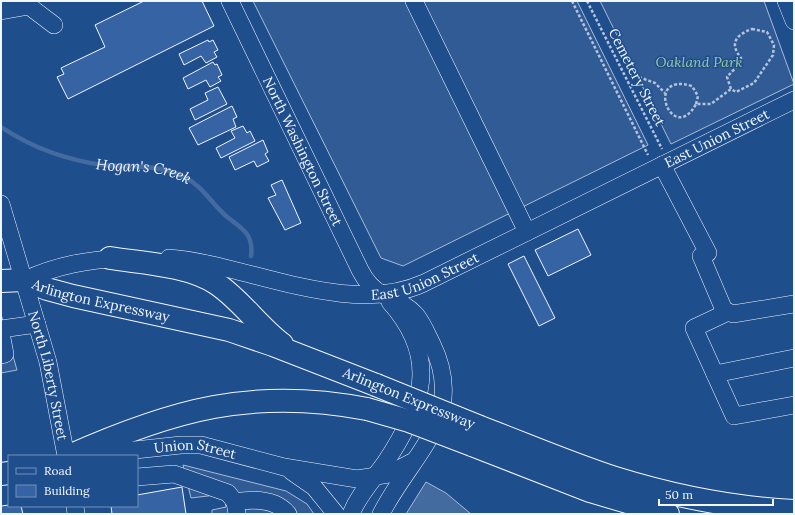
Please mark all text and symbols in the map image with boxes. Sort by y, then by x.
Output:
street label: Cemetery Street [605,25,670,129]
park label: Oakland Park [655,53,743,71]
street label: North Washington Street [259,74,347,229]
street label: East Union Street [661,104,773,172]
water label: Hogan's Creek [95,154,195,188]
street label: East Union Street [370,248,482,304]
street label: Arlington Expressway [28,274,172,326]
street label: North Liberty Street [24,308,72,442]
street label: Arlington Expressway [339,363,478,433]
street label: Union Street [153,435,239,463]
legend [8,455,138,507]
text: Road [44,463,72,478]
scale bar [659,481,773,507]
text: Building [44,483,90,498]
text: 50 m [665,487,693,502]

